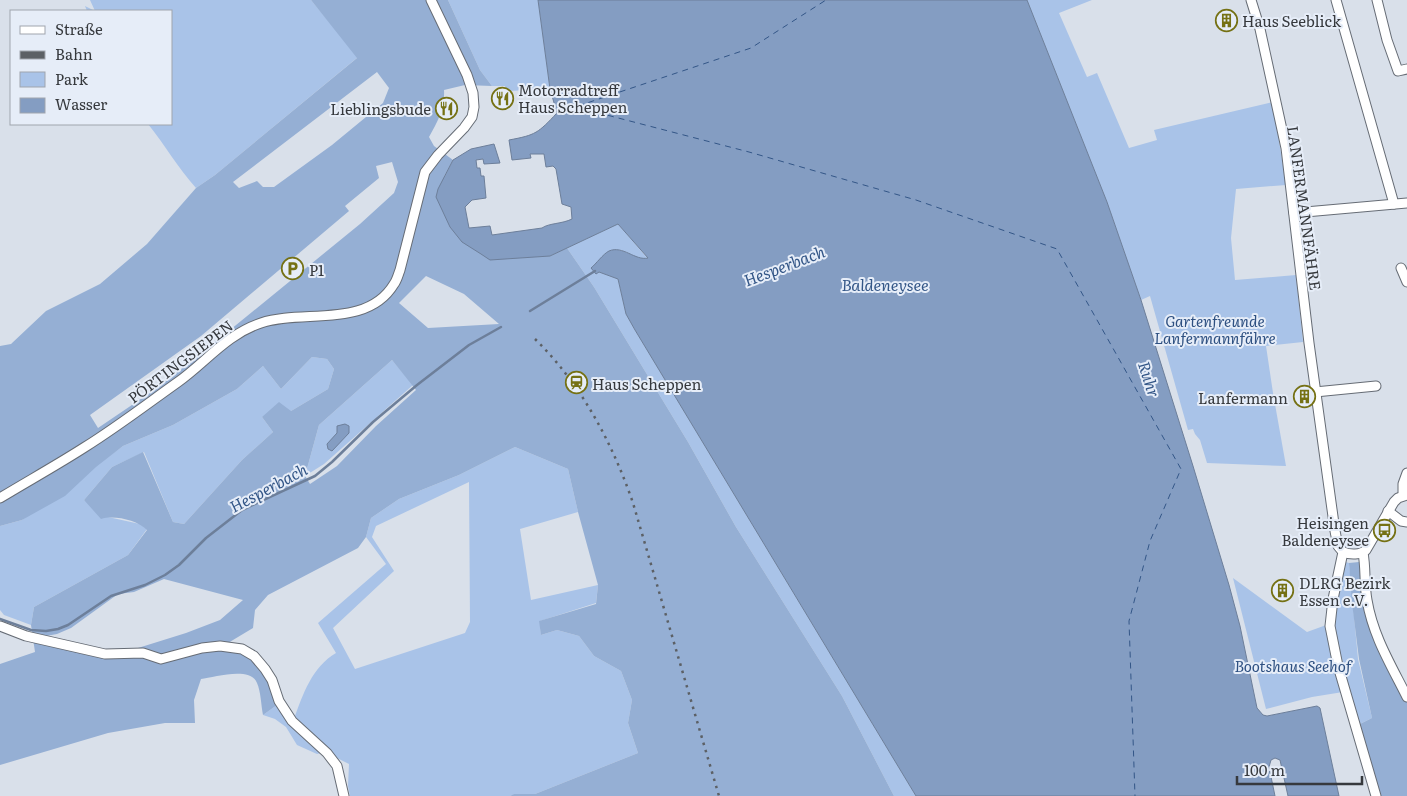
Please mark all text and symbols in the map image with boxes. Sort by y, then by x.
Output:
building icon: Haus Seeblick [1214,8,1238,32]
place label: Haus Seeblick [1242,9,1342,32]
legend [10,10,172,125]
text: Straße [55,17,103,40]
text: Bahn [55,42,93,65]
text: Park [55,67,89,90]
place label: Motorradtreff Haus Scheppen [518,78,627,118]
restaurant icon: Motorradtreff Haus Scheppen [490,86,514,110]
text: Wasser [55,92,107,115]
restaurant icon: Lieblingsbude [435,96,459,120]
place label: Lieblingsbude [330,97,431,120]
street label: LANFERMANNFÄHRE [1282,124,1328,292]
water label: Hesperbach [740,238,829,291]
parking icon: P1 [281,257,305,281]
place label: P1 [309,258,324,281]
water label: Baldeneysee [841,272,929,296]
park label: Gartenfreunde Lanfermannfähre [1154,309,1276,349]
street label: PÖRTINGSIEPEN [122,314,238,408]
water label: Ruhr [1133,358,1167,400]
station icon: Haus Scheppen [564,371,588,395]
place label: Haus Scheppen [592,372,701,395]
building icon: Lanfermann [1292,385,1316,409]
place label: Lanfermann [1198,386,1288,409]
water label: Hesperbach [225,456,312,518]
place label: Heisingen Baldeneysee [1281,511,1369,551]
bus stop icon: Heisingen Baldeneysee [1373,519,1397,543]
place label: DLRG Bezirk Essen e.V. [1299,571,1391,611]
building icon: DLRG Bezirk Essen e.V. [1271,579,1295,603]
park label: Bootshaus Seehof [1234,654,1354,677]
scale bar [1237,754,1362,786]
text: 100 m [1244,758,1285,781]

